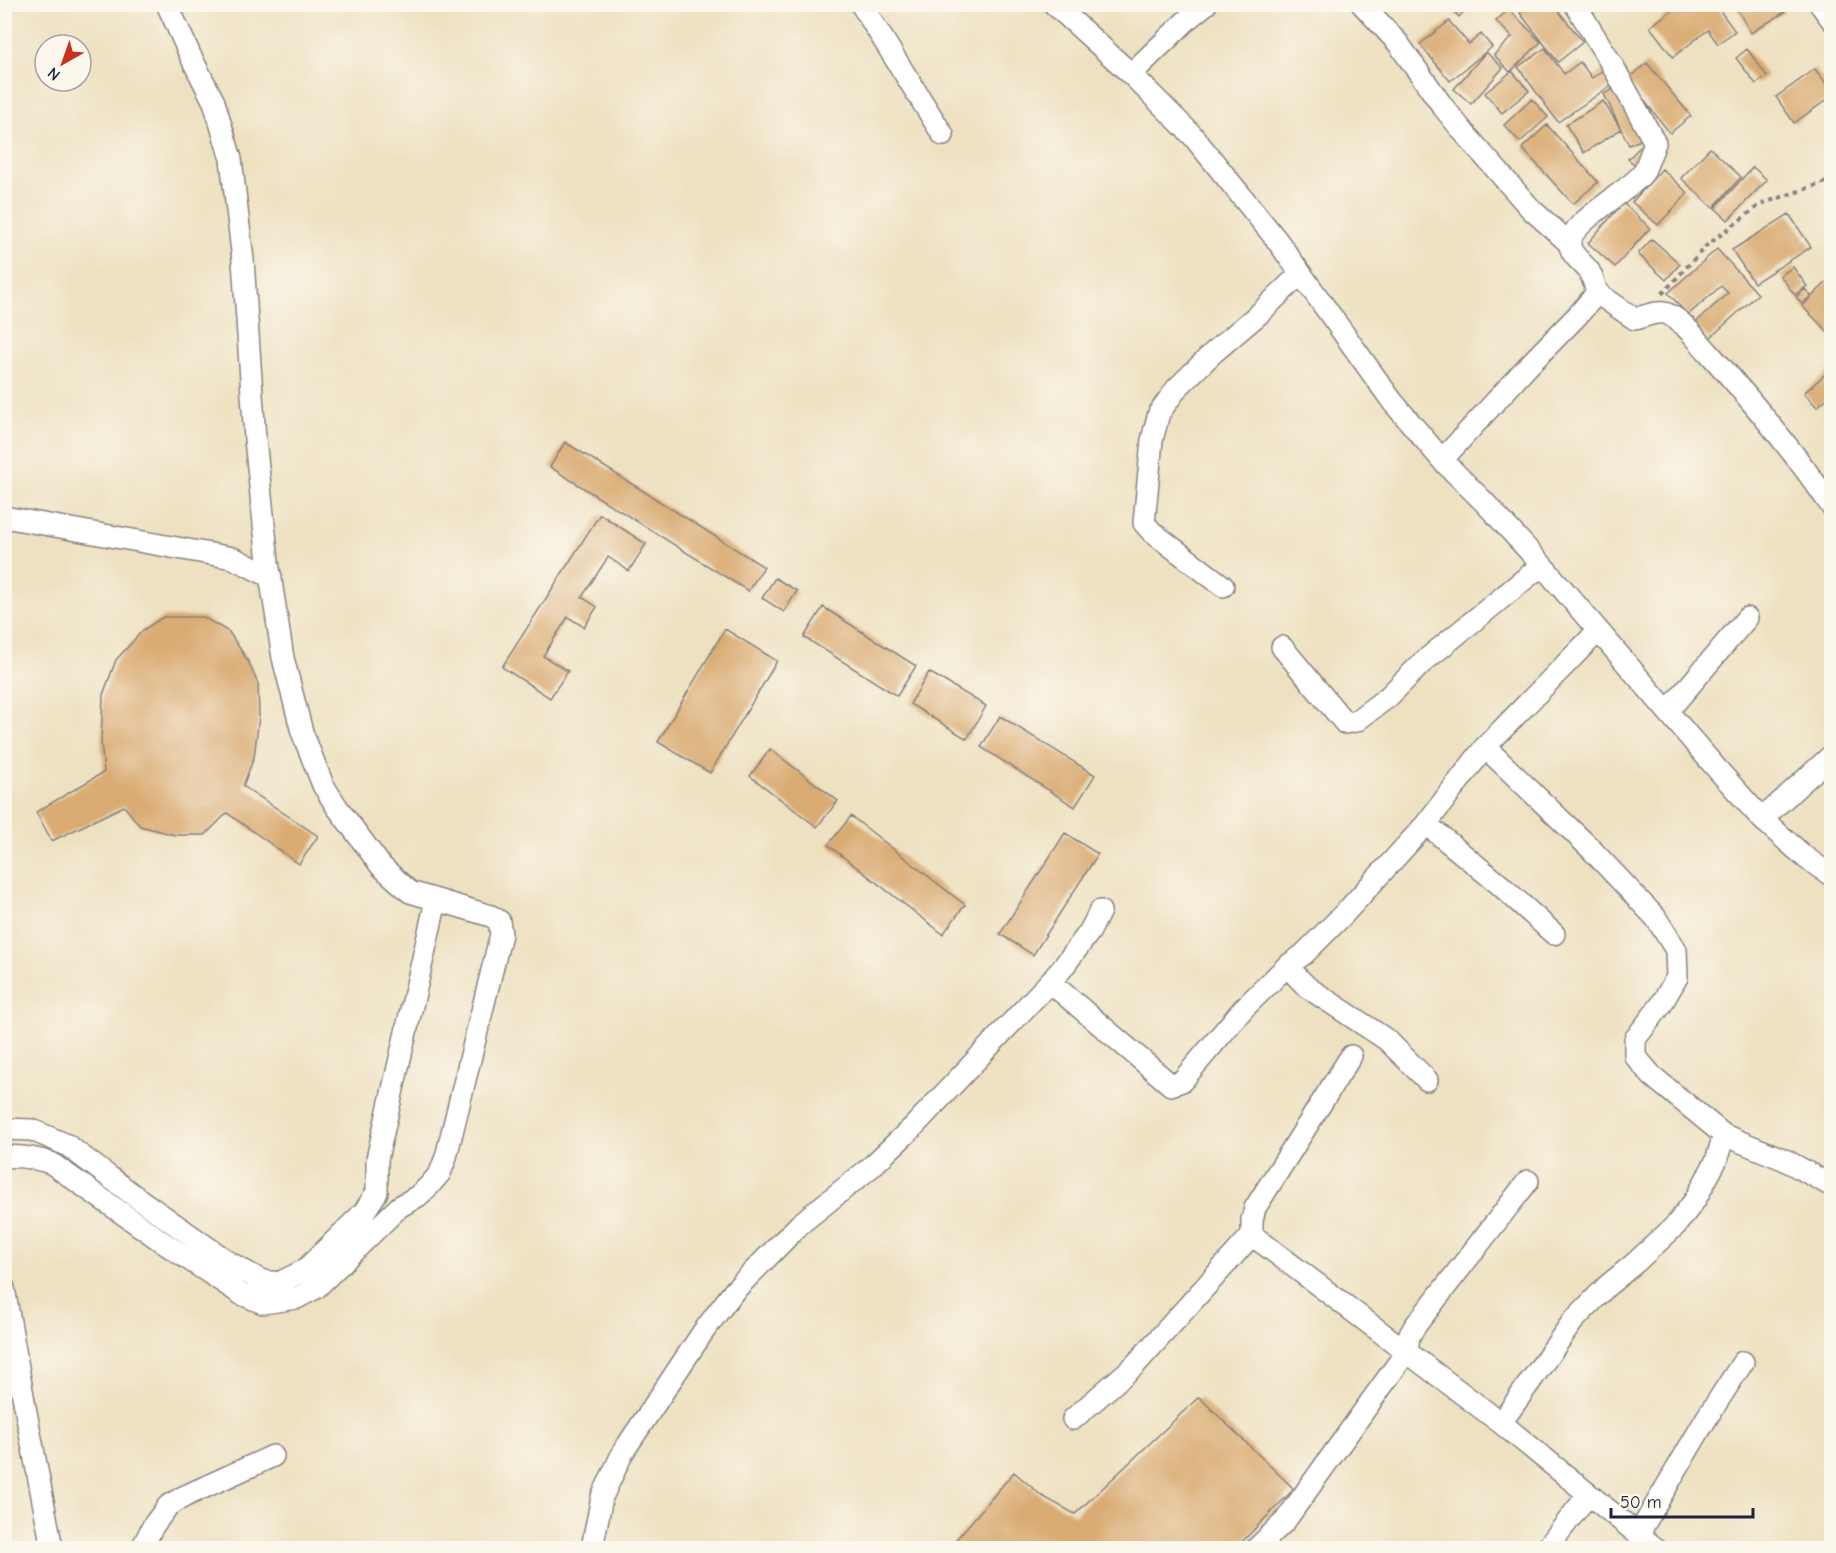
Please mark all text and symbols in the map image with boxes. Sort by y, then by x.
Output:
north arrow [33,33,93,93]
text: N [44,63,64,84]
scale bar [1611,1481,1754,1519]
text: 50 m [1620,1492,1662,1513]

